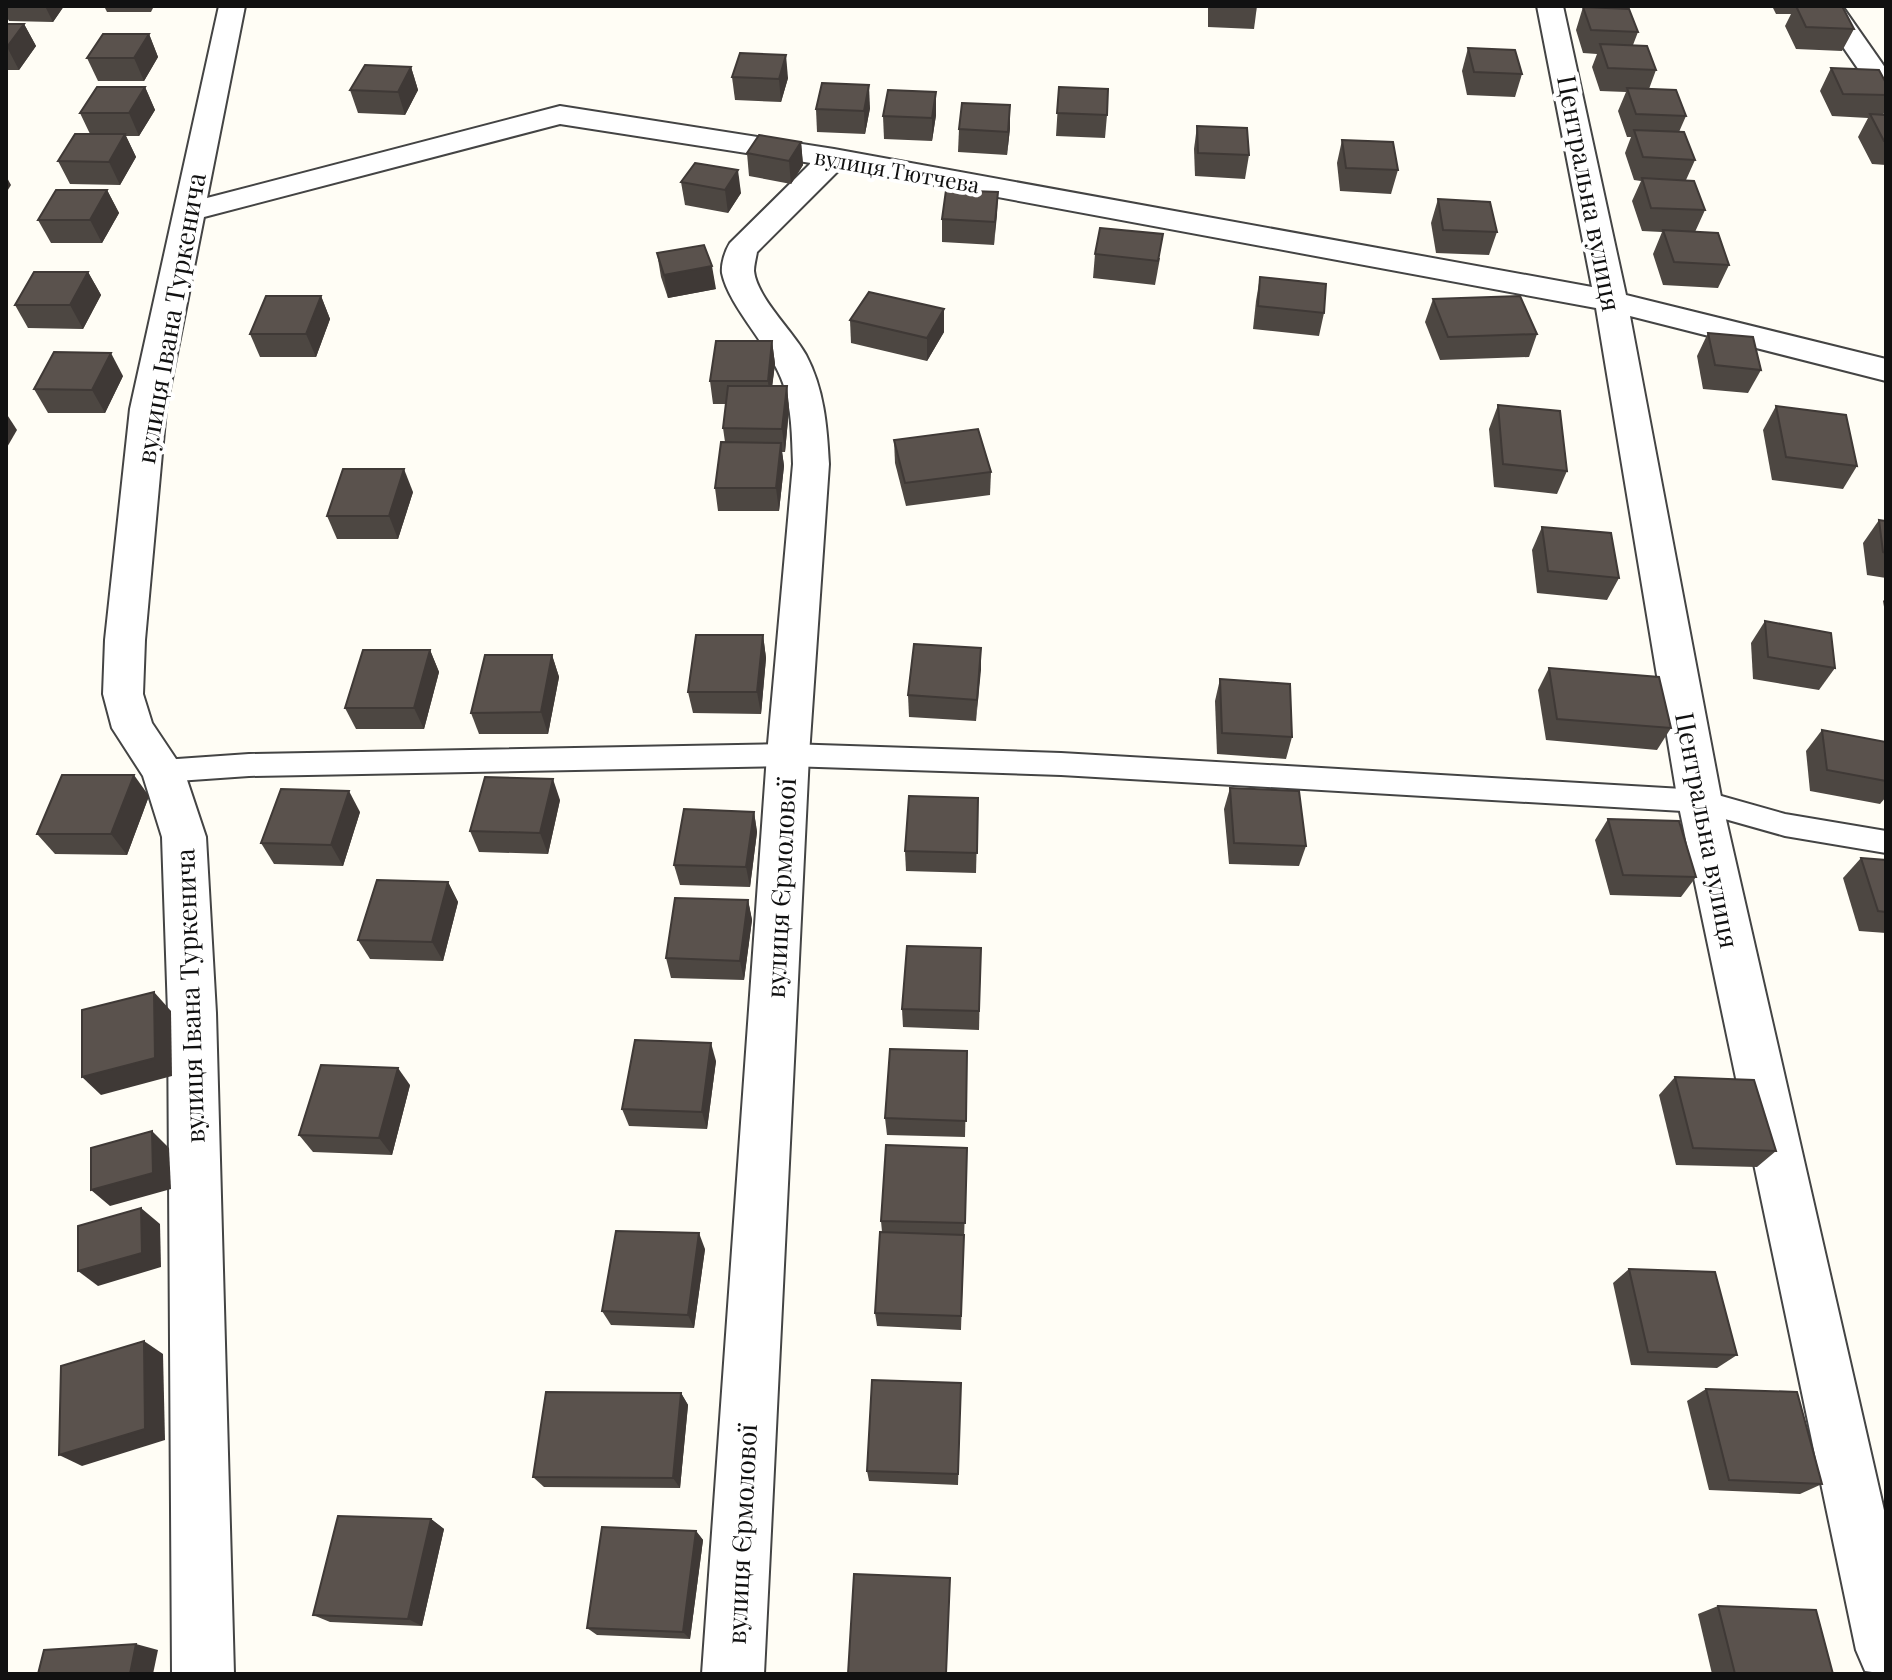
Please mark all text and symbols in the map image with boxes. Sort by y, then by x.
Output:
street label: Центральна вулиця [1550,72,1630,314]
street label: вулиця Тютчева [812,141,982,199]
street label: вулиця Івана Туркенича [127,170,213,466]
street label: Центральна вулиця [1668,709,1748,951]
street label: вулиця Єрмолової [757,777,803,999]
street label: вулиця Івана Туркенича [166,848,212,1144]
street label: вулиця Єрмолової [718,1423,764,1645]

